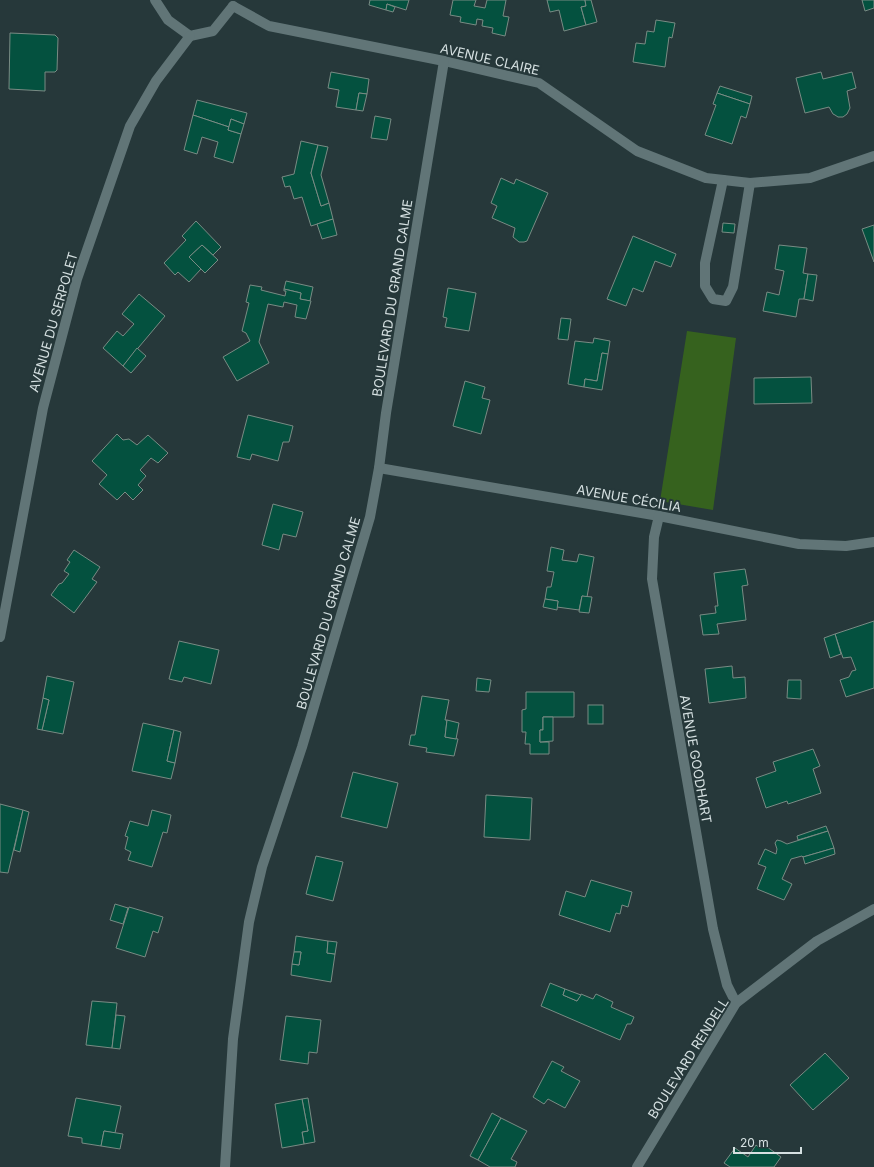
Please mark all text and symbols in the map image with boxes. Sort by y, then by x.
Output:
street label: AVENUE CLAIRE [439,40,541,78]
street label: BOULEVARD DU GRAND CALME [368,198,416,398]
street label: AVENUE DU SERPOLET [25,250,81,394]
street label: AVENUE CÉCILIA [575,481,683,515]
street label: BOULEVARD DU GRAND CALME [293,515,363,711]
street label: AVENUE GOODHART [677,694,715,824]
street label: BOULEVARD RENDELL [644,995,732,1121]
scale bar [734,1129,801,1155]
text: 20 m [740,1135,769,1150]

